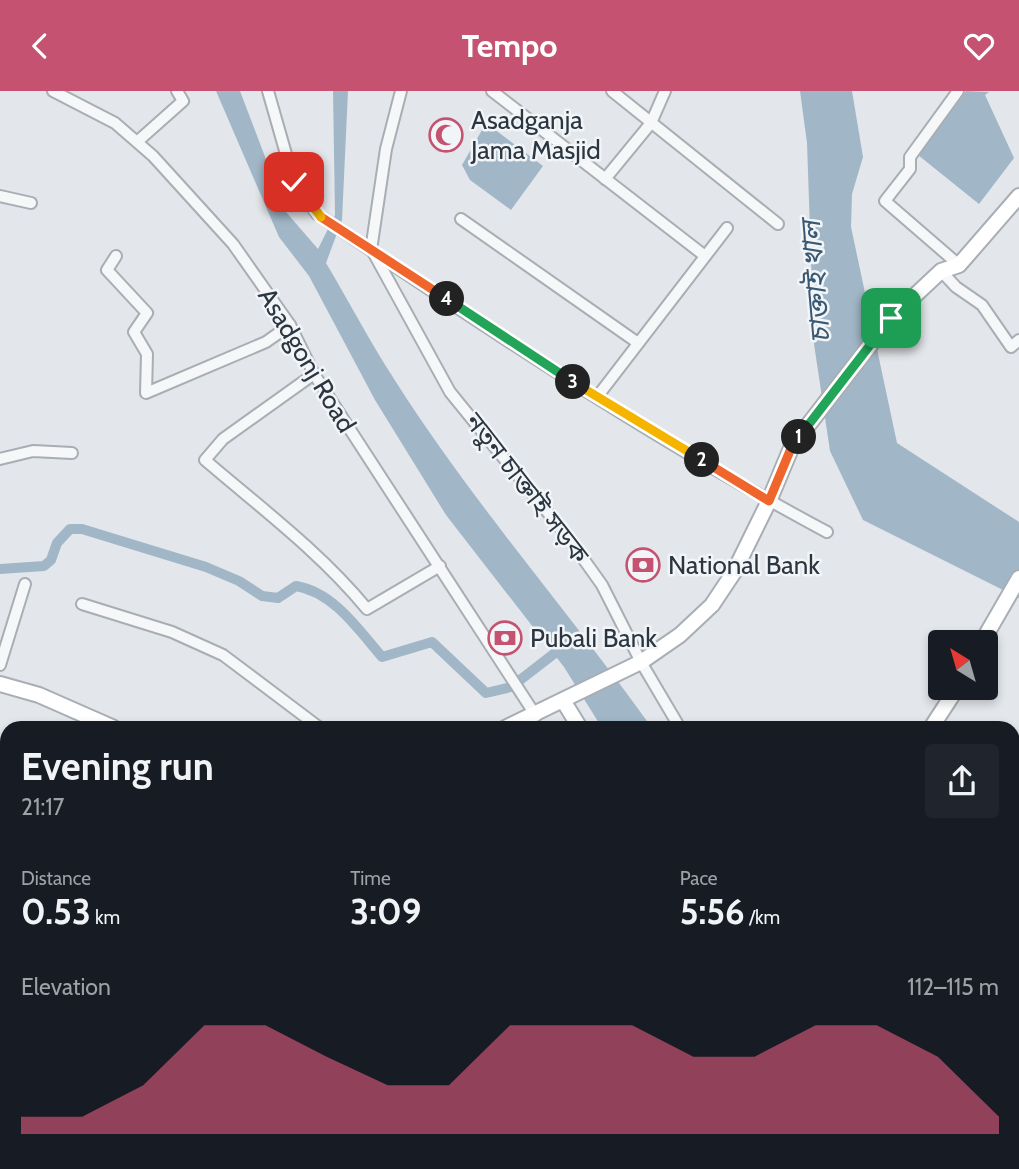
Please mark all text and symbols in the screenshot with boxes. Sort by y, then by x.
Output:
text: Tempo [461,26,558,65]
icon: back [21,27,59,65]
icon: heart [960,27,998,65]
place label: Asadganja Jama Masjid [470,104,601,166]
mosque icon: Asadganja Jama Masjid [427,116,465,154]
pin [264,152,324,212]
icon: check [275,163,313,201]
water label: চাক্তাই খাল [792,214,837,345]
pin: 4 [430,281,464,317]
street label: Asadgonj Road [251,282,363,438]
text: 4 [441,287,452,310]
pin [861,288,921,348]
icon: arrive [872,299,910,337]
pin: 3 [556,365,590,399]
text: 3 [567,370,578,393]
street label: নতুন চাক্তাই সড়ক [458,405,596,571]
pin: 1 [782,419,816,455]
text: 1 [795,425,802,448]
pin: 2 [684,443,720,477]
text: 2 [696,448,707,471]
bank icon: National Bank [624,546,662,584]
place label: National Bank [668,549,820,581]
bank icon: Pubali Bank [486,619,524,657]
place label: Pubali Bank [530,622,657,654]
north arrow [928,630,998,700]
map controls [928,630,998,700]
text: Evening run [21,743,214,790]
button: share [925,744,999,818]
text: 21:17 [21,793,64,821]
text: Distance [21,867,91,890]
text: Time [350,867,391,890]
text: Pace [680,867,718,890]
text: 0.53 [21,890,91,933]
text: 3:09 [350,890,421,933]
text: 5:56 [680,890,745,933]
text: km [91,906,120,929]
text: /km [745,906,780,929]
text: Elevation [21,973,111,1001]
text: 112–115 m [907,973,999,1001]

